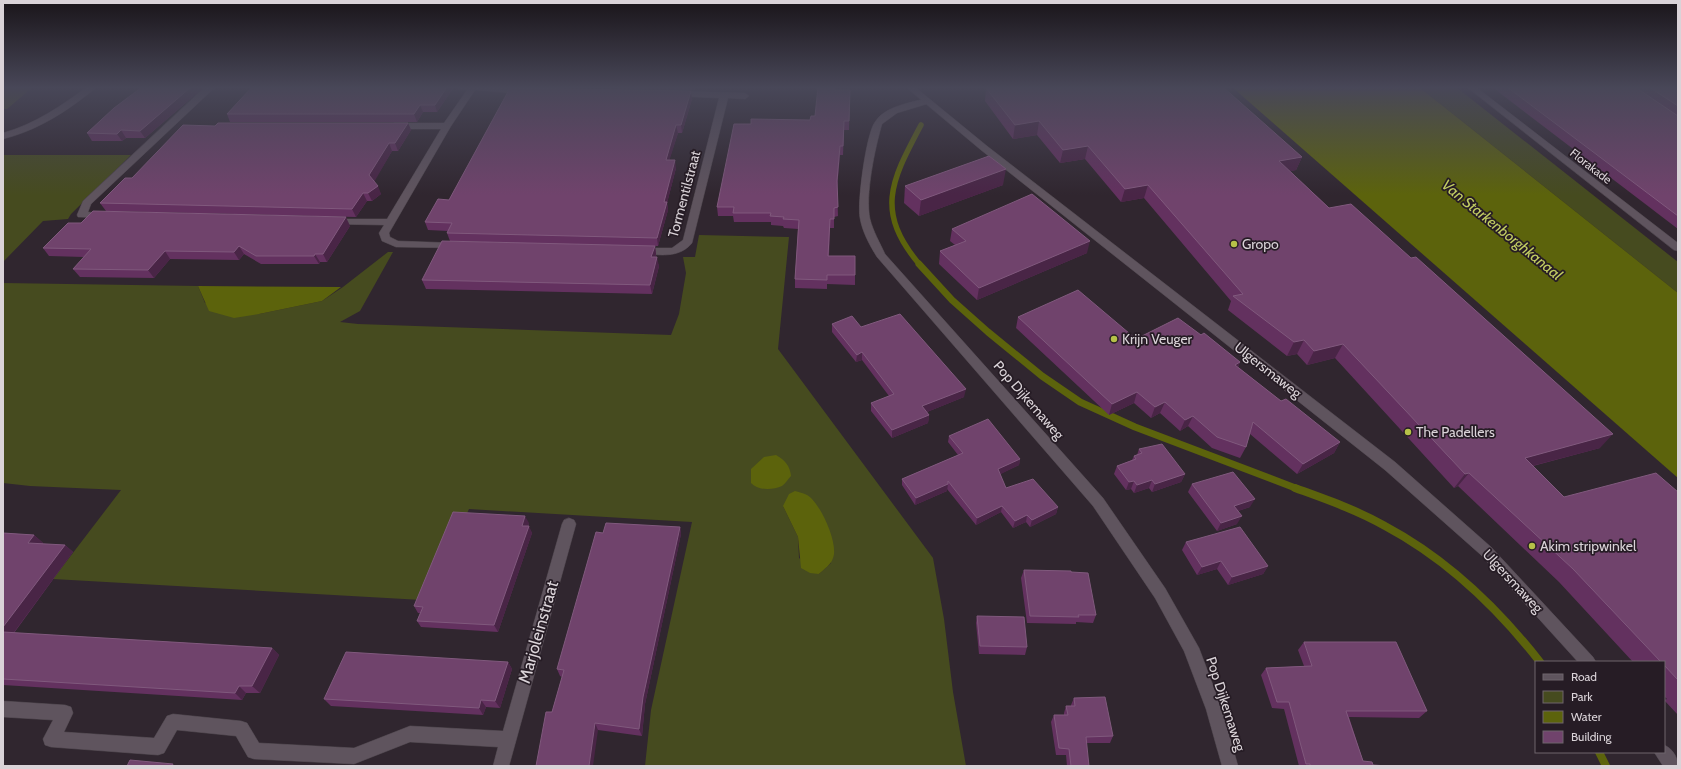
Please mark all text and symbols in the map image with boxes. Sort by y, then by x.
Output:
street label: Florakade [1567,145,1615,187]
street label: Tormentilstraat [664,148,704,240]
water label: Van Starkenborghkanaal [1438,176,1566,284]
place label: Gropo [1242,235,1279,253]
marker: Gropo [1229,239,1239,249]
place label: Krijn Veuger [1122,330,1193,348]
marker: Krijn Veuger [1109,334,1119,344]
street label: Ulgersmaweg [1231,338,1306,403]
street label: Pop Dijkemaweg [990,357,1069,444]
place label: The Padellers [1416,423,1495,441]
marker: The Padellers [1403,427,1413,437]
place label: Akim stripwinkel [1540,537,1637,555]
marker: Akim stripwinkel [1527,541,1537,551]
street label: Ulgersmaweg [1479,545,1548,617]
street label: Marjoleinstraat [514,578,563,686]
street label: Pop Dijkemaweg [1202,654,1250,755]
legend [1535,661,1665,753]
text: Road [1571,669,1597,684]
text: Park [1571,689,1593,704]
text: Water [1571,709,1602,724]
text: Building [1571,729,1613,744]

